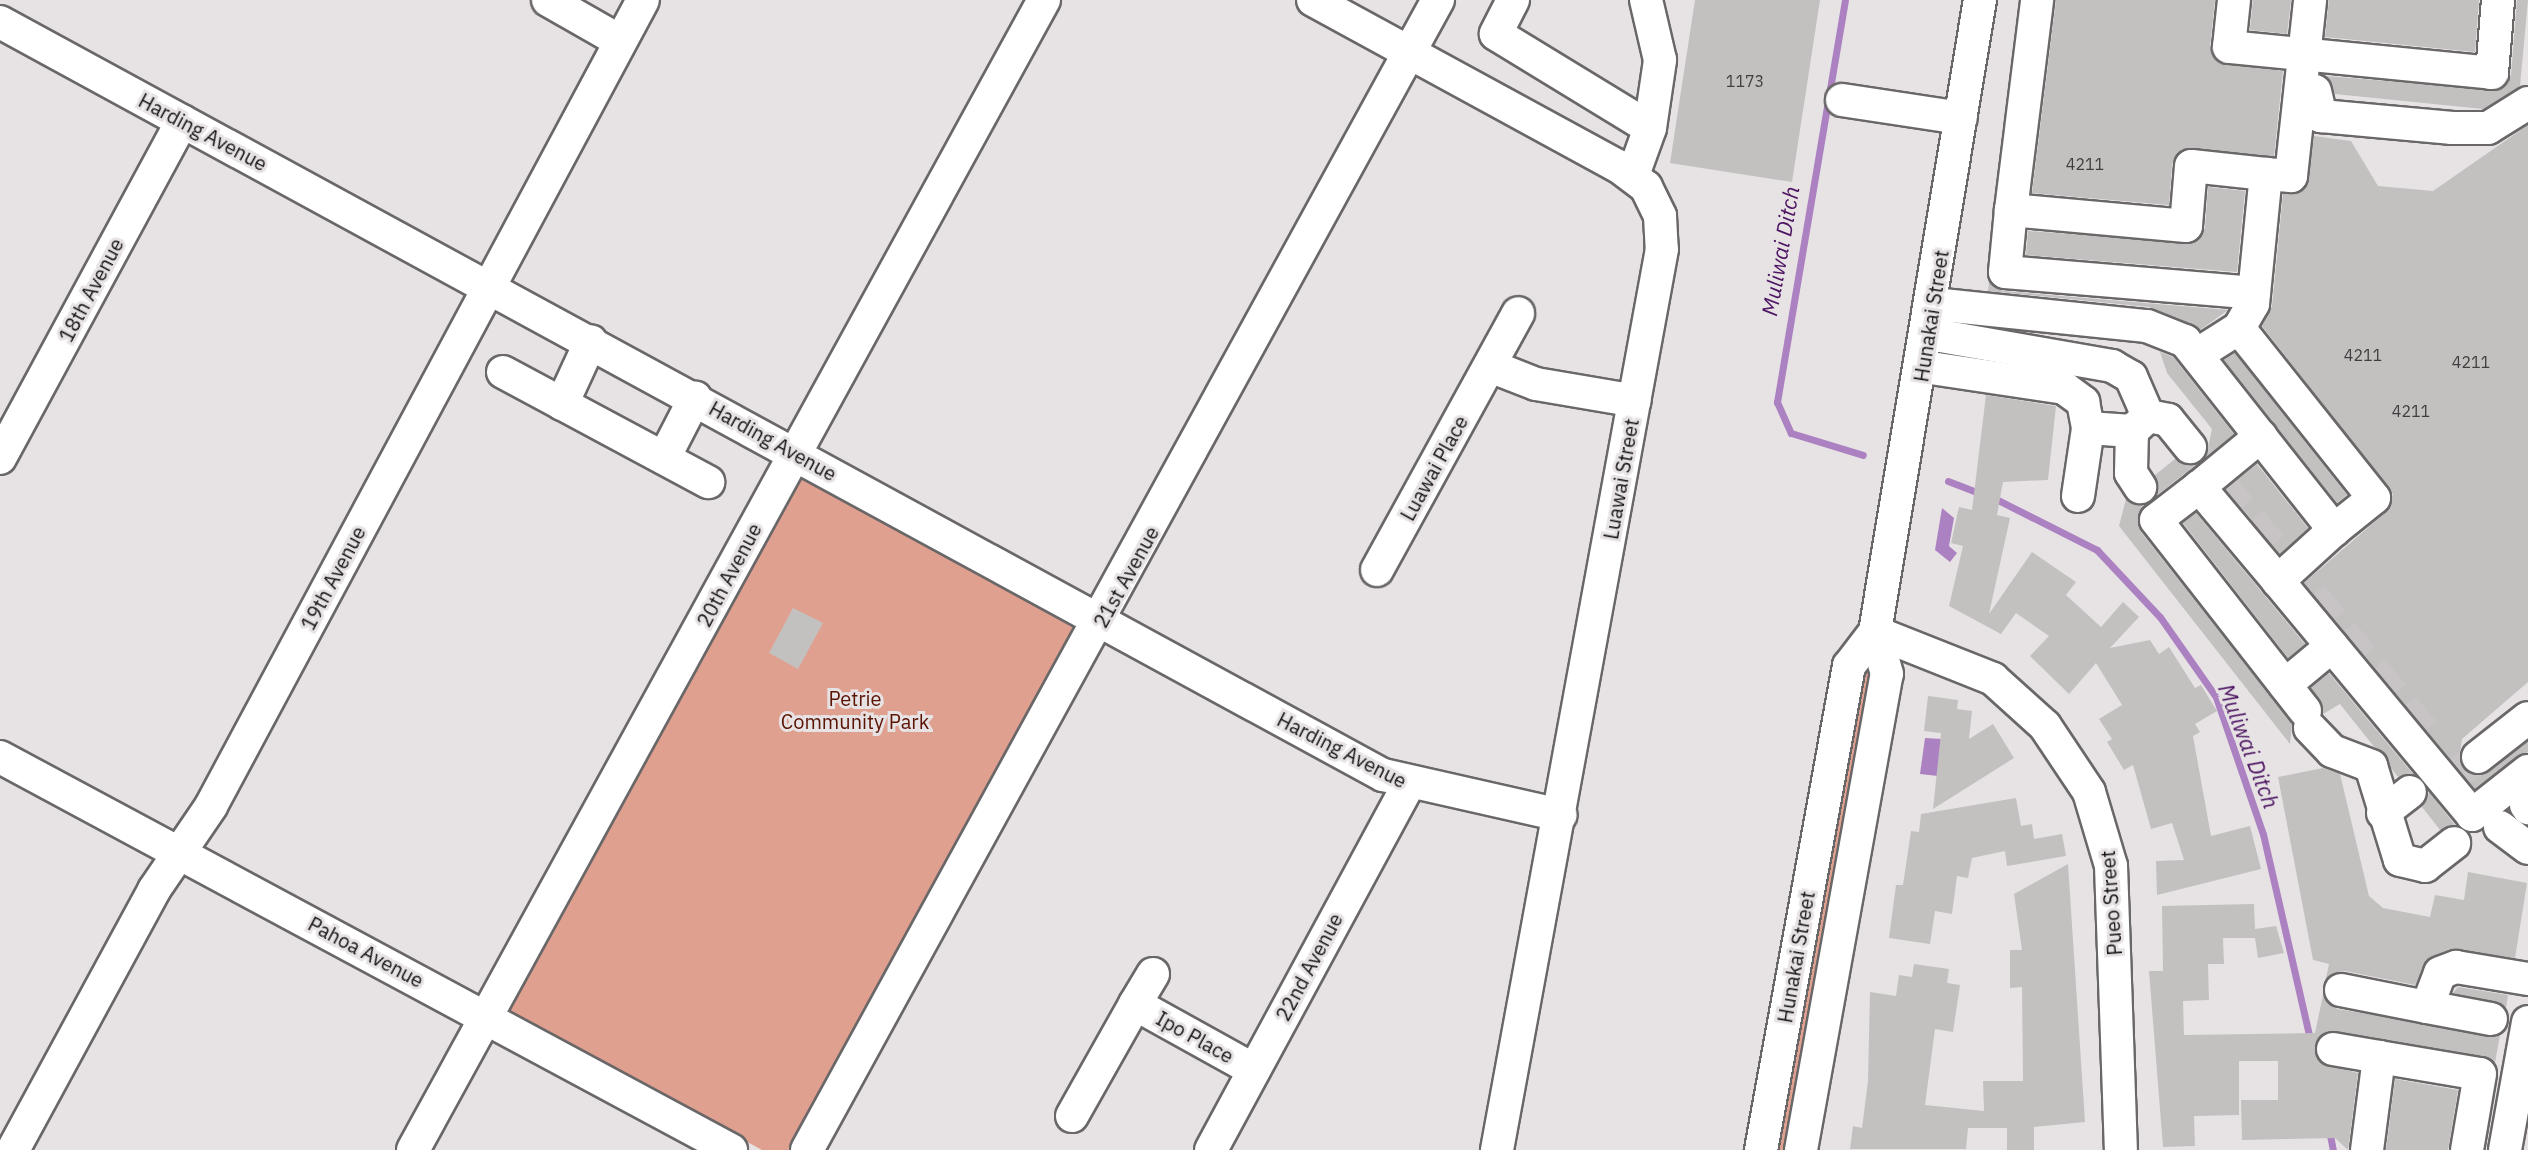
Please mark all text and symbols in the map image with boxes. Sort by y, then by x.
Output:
house number: 1173 [1726,71,1764,91]
street label: Harding Avenue [135,88,271,176]
house number: 4211 [2066,154,2104,174]
water label: Muliwai Ditch [1756,184,1804,318]
street label: 18th Avenue [54,234,128,346]
street label: Hunakai Street [1909,248,1953,384]
house number: 4211 [2344,345,2382,365]
house number: 4211 [2452,352,2490,372]
street label: Harding Avenue [705,396,841,486]
house number: 4211 [2392,401,2430,421]
street label: Luawai Place [1395,411,1473,525]
street label: Luawai Street [1599,417,1643,541]
street label: 20th Avenue [692,519,766,631]
street label: 19th Avenue [296,522,370,634]
street label: 21st Avenue [1088,522,1164,632]
water label: Muliwai Ditch [2213,680,2285,812]
park label: Petrie Community Park [781,686,929,733]
street label: Harding Avenue [1273,707,1411,793]
street label: Pueo Street [2095,850,2127,956]
street label: Hunakai Street [1773,889,1819,1025]
street label: 22nd Avenue [1271,909,1347,1025]
street label: Pahoa Avenue [304,912,428,992]
street label: Ipo Place [1152,1006,1238,1068]

